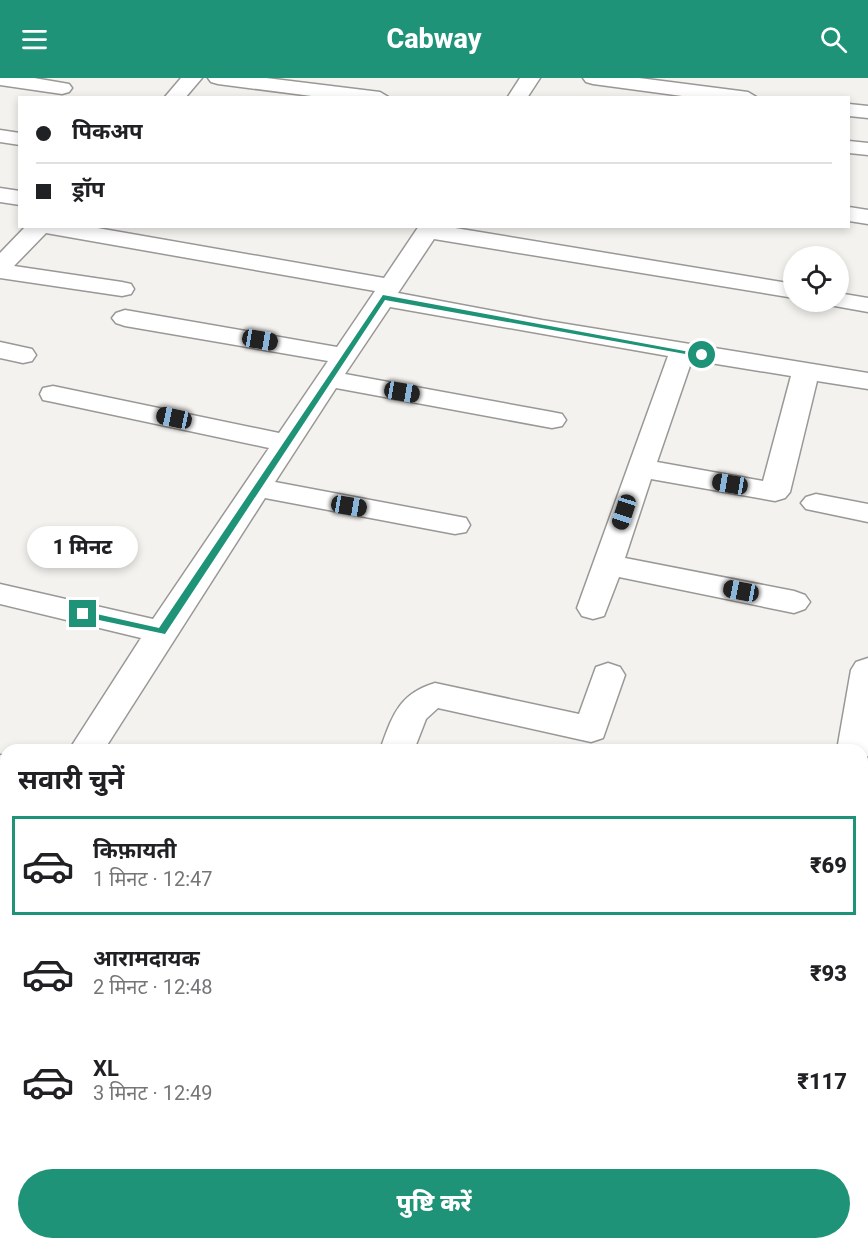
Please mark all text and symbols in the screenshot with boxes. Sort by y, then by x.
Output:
icon: menu [18,23,51,56]
text: Cabway [387,23,482,55]
icon: search [817,23,850,56]
text: पिकअप [72,119,143,144]
text: ड्रॉप [72,177,105,202]
map controls [783,246,849,312]
button: locate [783,246,849,312]
car [241,328,279,352]
route start [688,341,715,368]
car [383,380,421,404]
car [155,405,193,431]
car [711,472,749,496]
car [610,492,638,532]
car [330,494,368,518]
callout: 1 मिनट [28,527,138,569]
text: 1 मिनट [53,535,112,559]
car [722,579,760,603]
route end [69,600,96,627]
text: सवारी चुनें [18,764,124,796]
text: किफ़ायती [93,838,177,863]
icon: car [21,839,75,893]
text: ₹69 [810,853,847,878]
text: 1 मिनट · 12:47 [93,867,212,891]
text: आरामदायक [93,946,200,971]
icon: car [21,947,75,1001]
text: ₹93 [810,961,847,986]
text: 2 मिनट · 12:48 [93,975,212,999]
icon: car [21,1055,75,1109]
text: XL [93,1056,119,1081]
text: ₹117 [797,1069,847,1094]
text: 3 मिनट · 12:49 [93,1081,212,1105]
button: पुष्टि करें [18,1169,850,1238]

